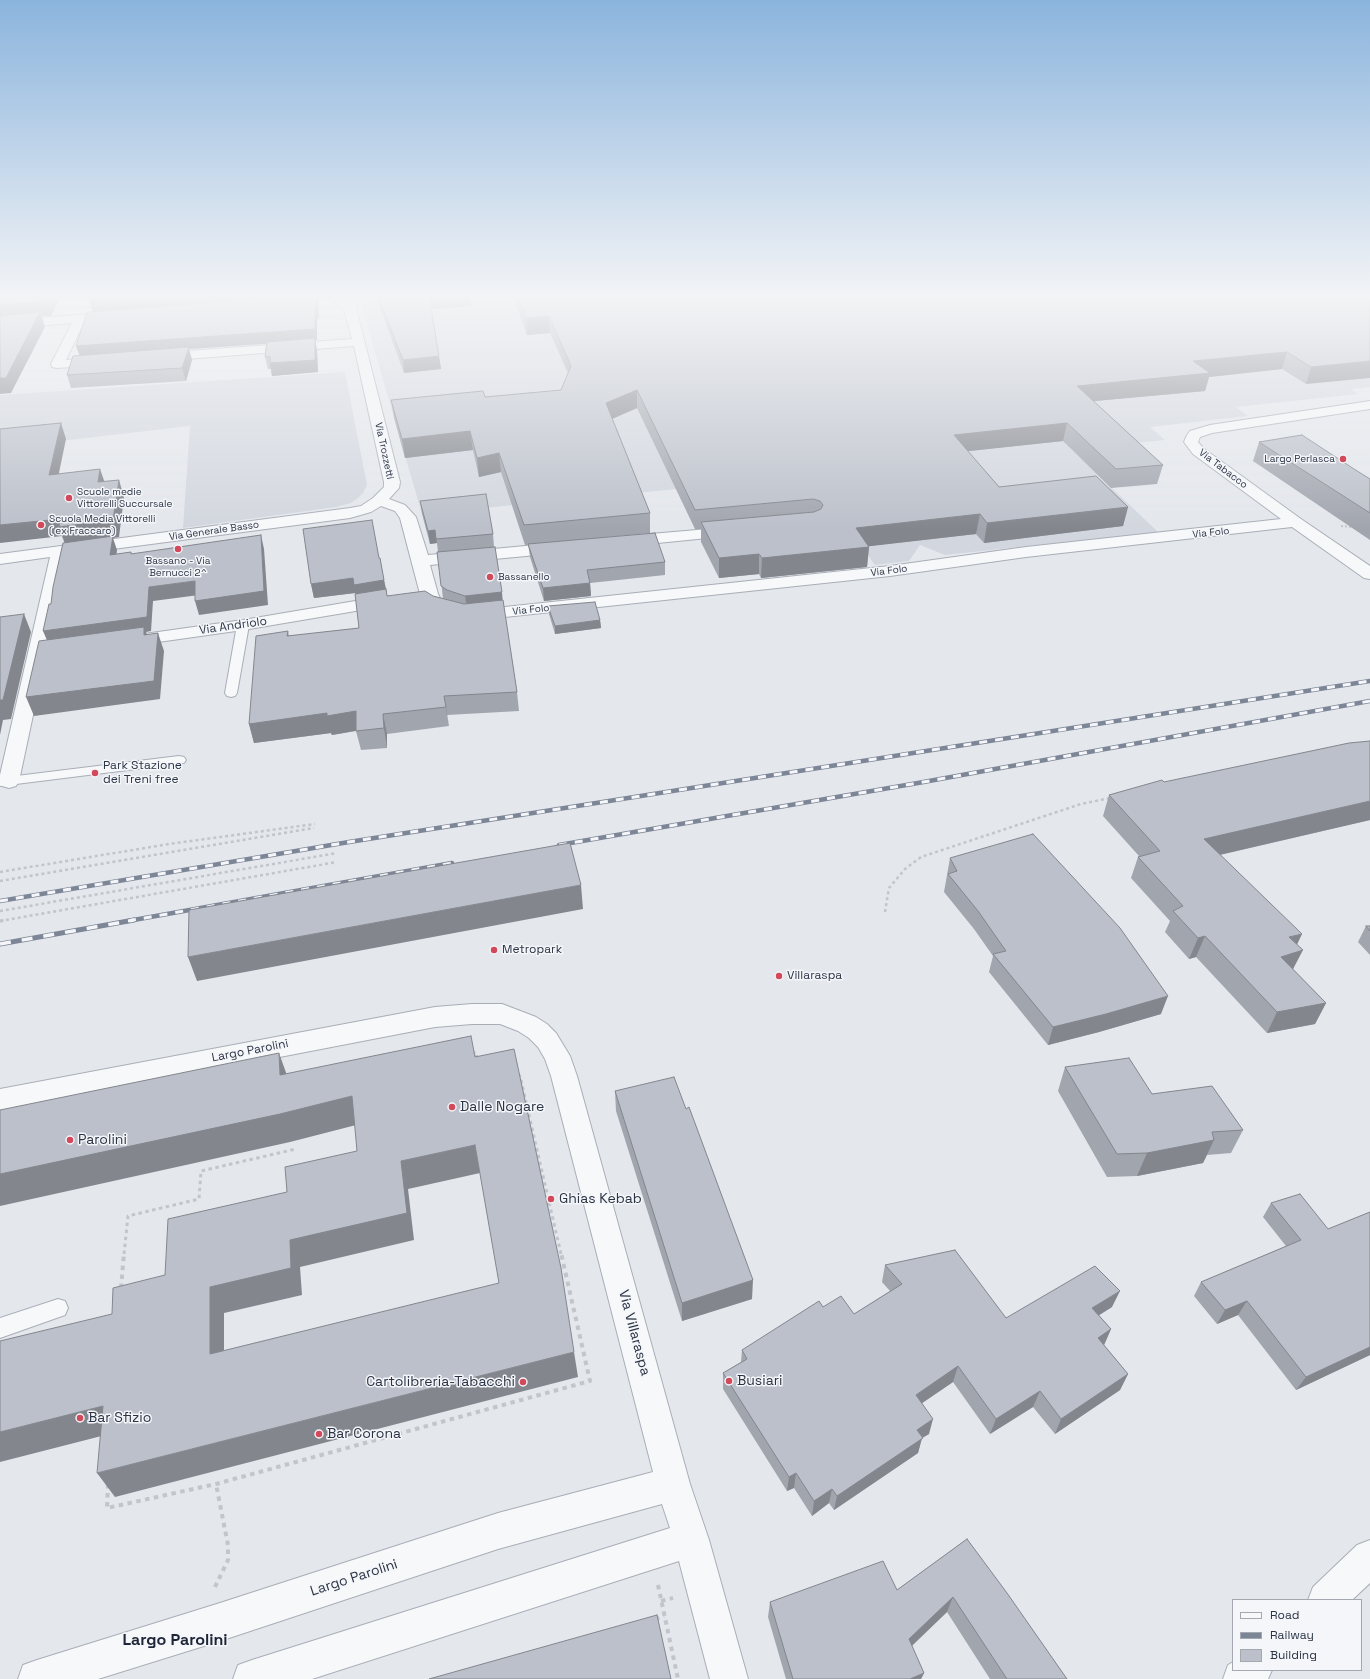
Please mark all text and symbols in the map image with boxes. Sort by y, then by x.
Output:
street label: Via Trozzetti [372,421,396,481]
street label: Via Tabacco [1196,447,1250,491]
place label: Largo Perlasca [1264,453,1335,465]
marker: Largo Perlasca [1338,454,1348,464]
place label: Scuole medie Vittorelli Succursale [77,486,172,510]
marker: Scuole medie Vittorelli Succursale [64,493,74,503]
place label: Scuola Media Vittorelli ( ex Fraccaro) [49,513,155,536]
street label: Via Generale Basso [168,519,260,543]
marker: Scuola Media Vittorelli ( ex Fraccaro) [36,520,46,530]
street label: Via Folo [1192,525,1230,541]
marker: Bassano - Via Bernucci 2^ [173,544,183,554]
place label: Bassano - Via Bernucci 2^ [146,555,210,578]
street label: Via Folo [870,563,908,579]
place label: Bassanello [498,571,550,583]
marker: Bassanello [485,572,495,582]
street label: Via Folo [512,602,550,618]
street label: Via Andriolo [198,614,268,638]
place label: Park Stazione dei Treni free [103,759,182,787]
marker: Park Stazione dei Treni free [90,768,100,778]
place label: Metropark [502,943,562,957]
marker: Metropark [489,945,499,955]
place label: Villaraspa [787,969,842,983]
marker: Villaraspa [774,971,784,981]
street label: Largo Parolini [210,1037,290,1065]
place label: Dalle Nogare [460,1099,544,1115]
marker: Dalle Nogare [447,1102,457,1112]
place label: Parolini [78,1132,127,1148]
marker: Parolini [65,1135,75,1145]
place label: Ghias Kebab [559,1191,642,1207]
marker: Ghias Kebab [546,1194,556,1204]
street label: Via Villaraspa [614,1288,654,1378]
place label: Busiari [737,1373,782,1389]
place label: Cartolibreria-Tabacchi [366,1374,515,1390]
marker: Busiari [724,1376,734,1386]
marker: Cartolibreria-Tabacchi [518,1377,528,1387]
place label: Bar Sfizio [88,1410,151,1426]
marker: Bar Sfizio [75,1413,85,1423]
place label: Bar Corona [327,1426,401,1442]
marker: Bar Corona [314,1429,324,1439]
street label: Largo Parolini [308,1556,400,1600]
legend [1232,1599,1362,1671]
text: Road [1270,1607,1299,1623]
text: Railway [1270,1627,1314,1643]
district label: Largo Parolini [122,1631,228,1651]
text: Building [1270,1647,1317,1663]

